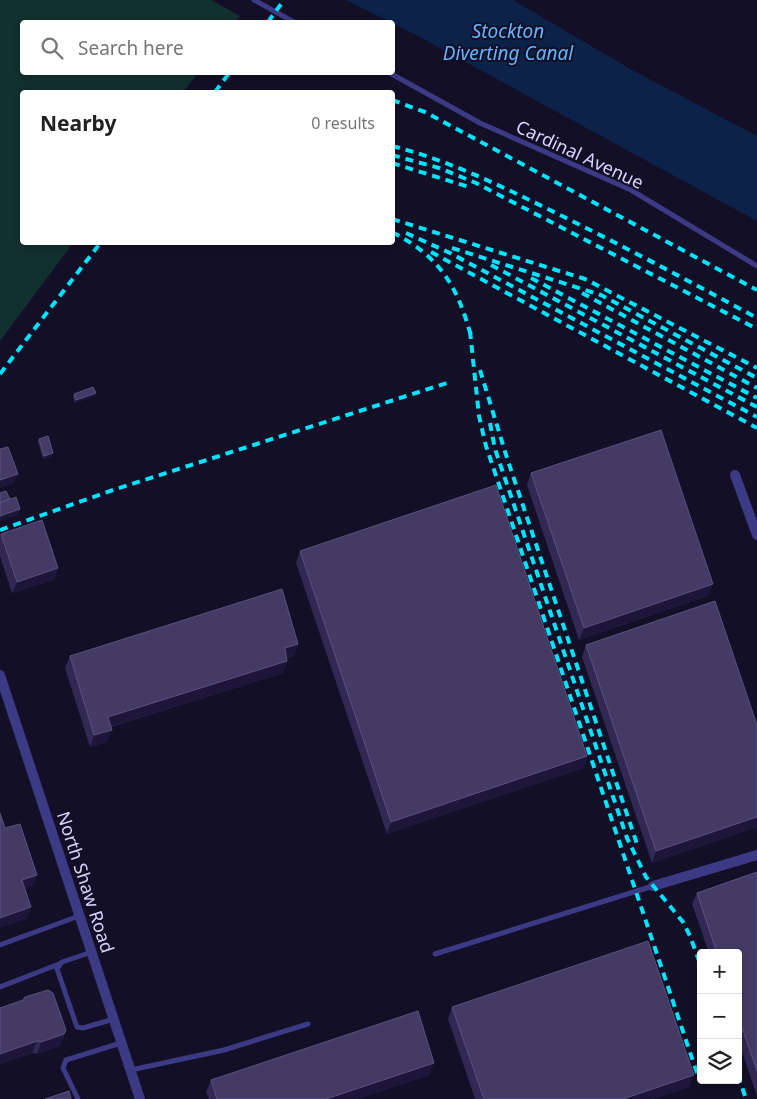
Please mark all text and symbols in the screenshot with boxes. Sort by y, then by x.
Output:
water label: Stockton Diverting Canal [443,18,574,66]
search box [20,20,395,75]
icon: search [38,34,66,62]
text: Search here [78,35,184,61]
text: Nearby [40,109,116,137]
text: 0 results [311,112,375,134]
street label: Cardinal Avenue [512,114,648,194]
street label: North Shaw Road [52,808,120,956]
map controls [697,949,742,1084]
button: + [697,949,742,994]
button: − [697,994,742,1039]
button: layers [697,1039,742,1084]

